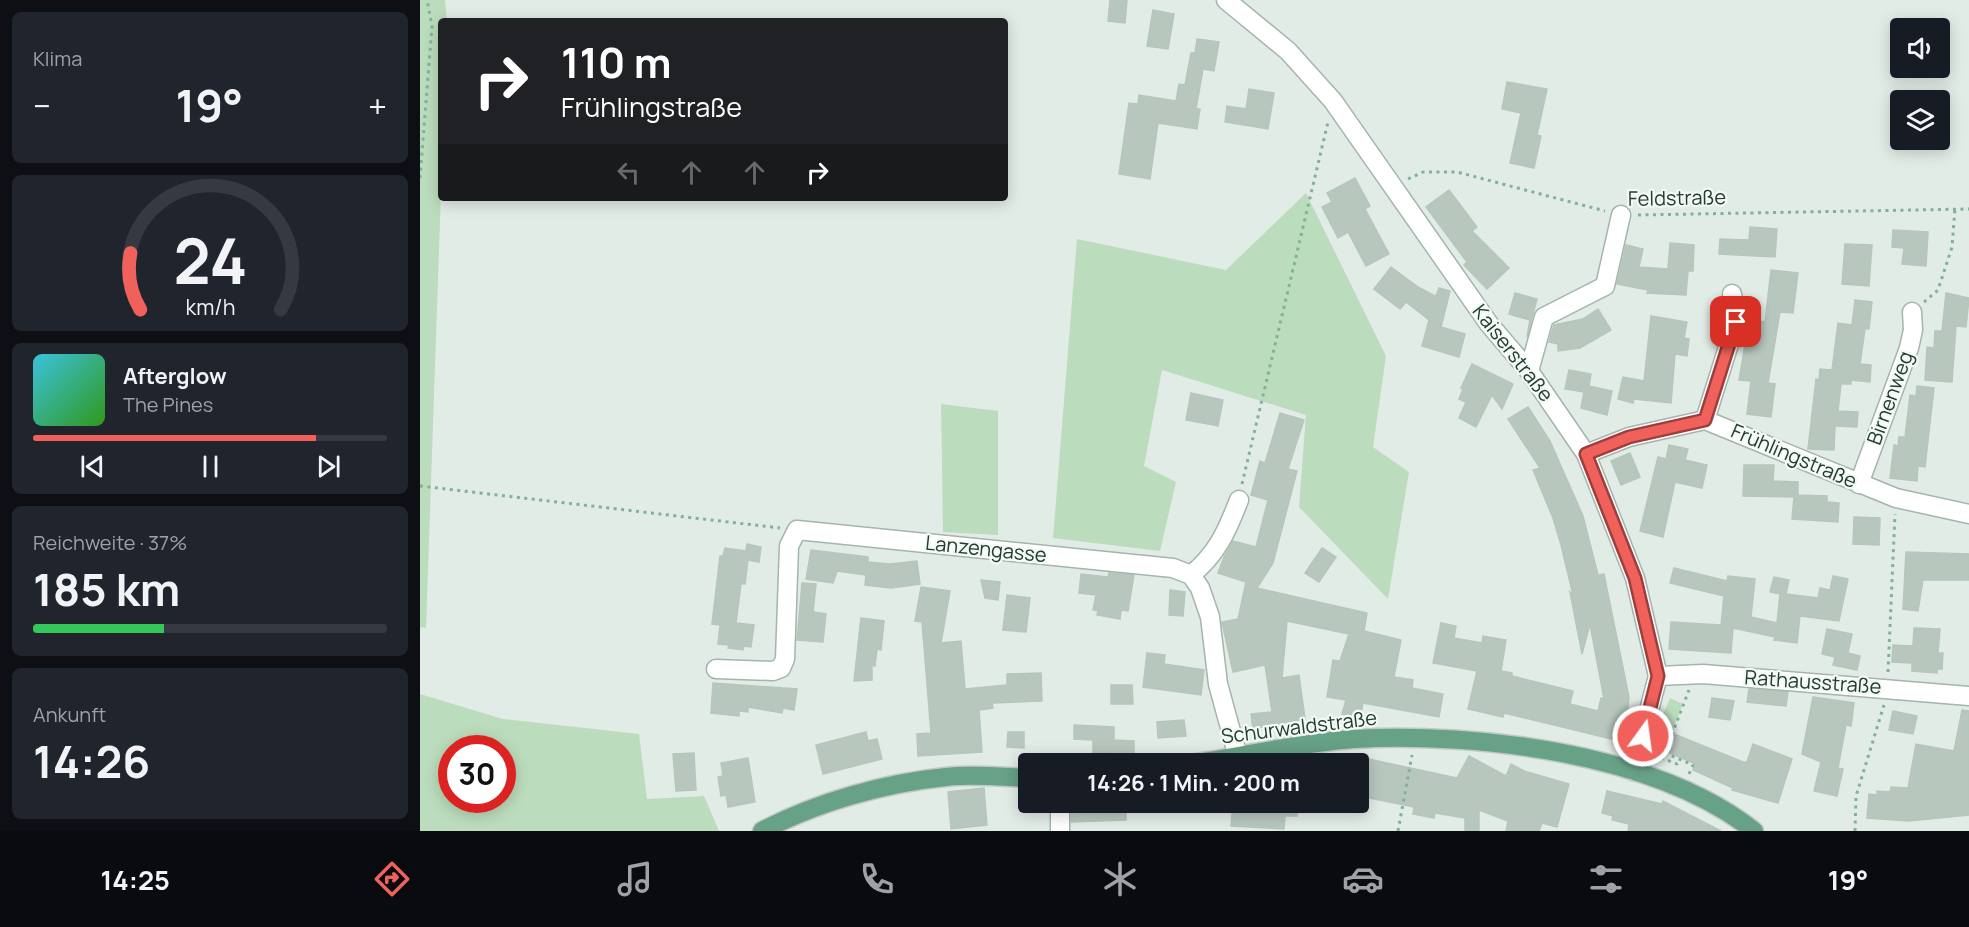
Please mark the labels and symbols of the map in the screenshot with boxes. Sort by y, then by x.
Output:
street label: Feldstraße [1628,183,1726,212]
pin [1710,296,1761,347]
street label: Kaiserstraße [1467,298,1560,407]
street label: Birnenweg [1860,347,1919,448]
street label: Frühlingstraße [1727,417,1861,494]
street label: Lanzengasse [924,529,1048,568]
street label: Rathausstraße [1744,663,1882,700]
street label: Schurwaldstraße [1219,704,1378,749]
position arrow [1611,704,1675,768]
speed limit sign: 30 [438,735,516,813]

